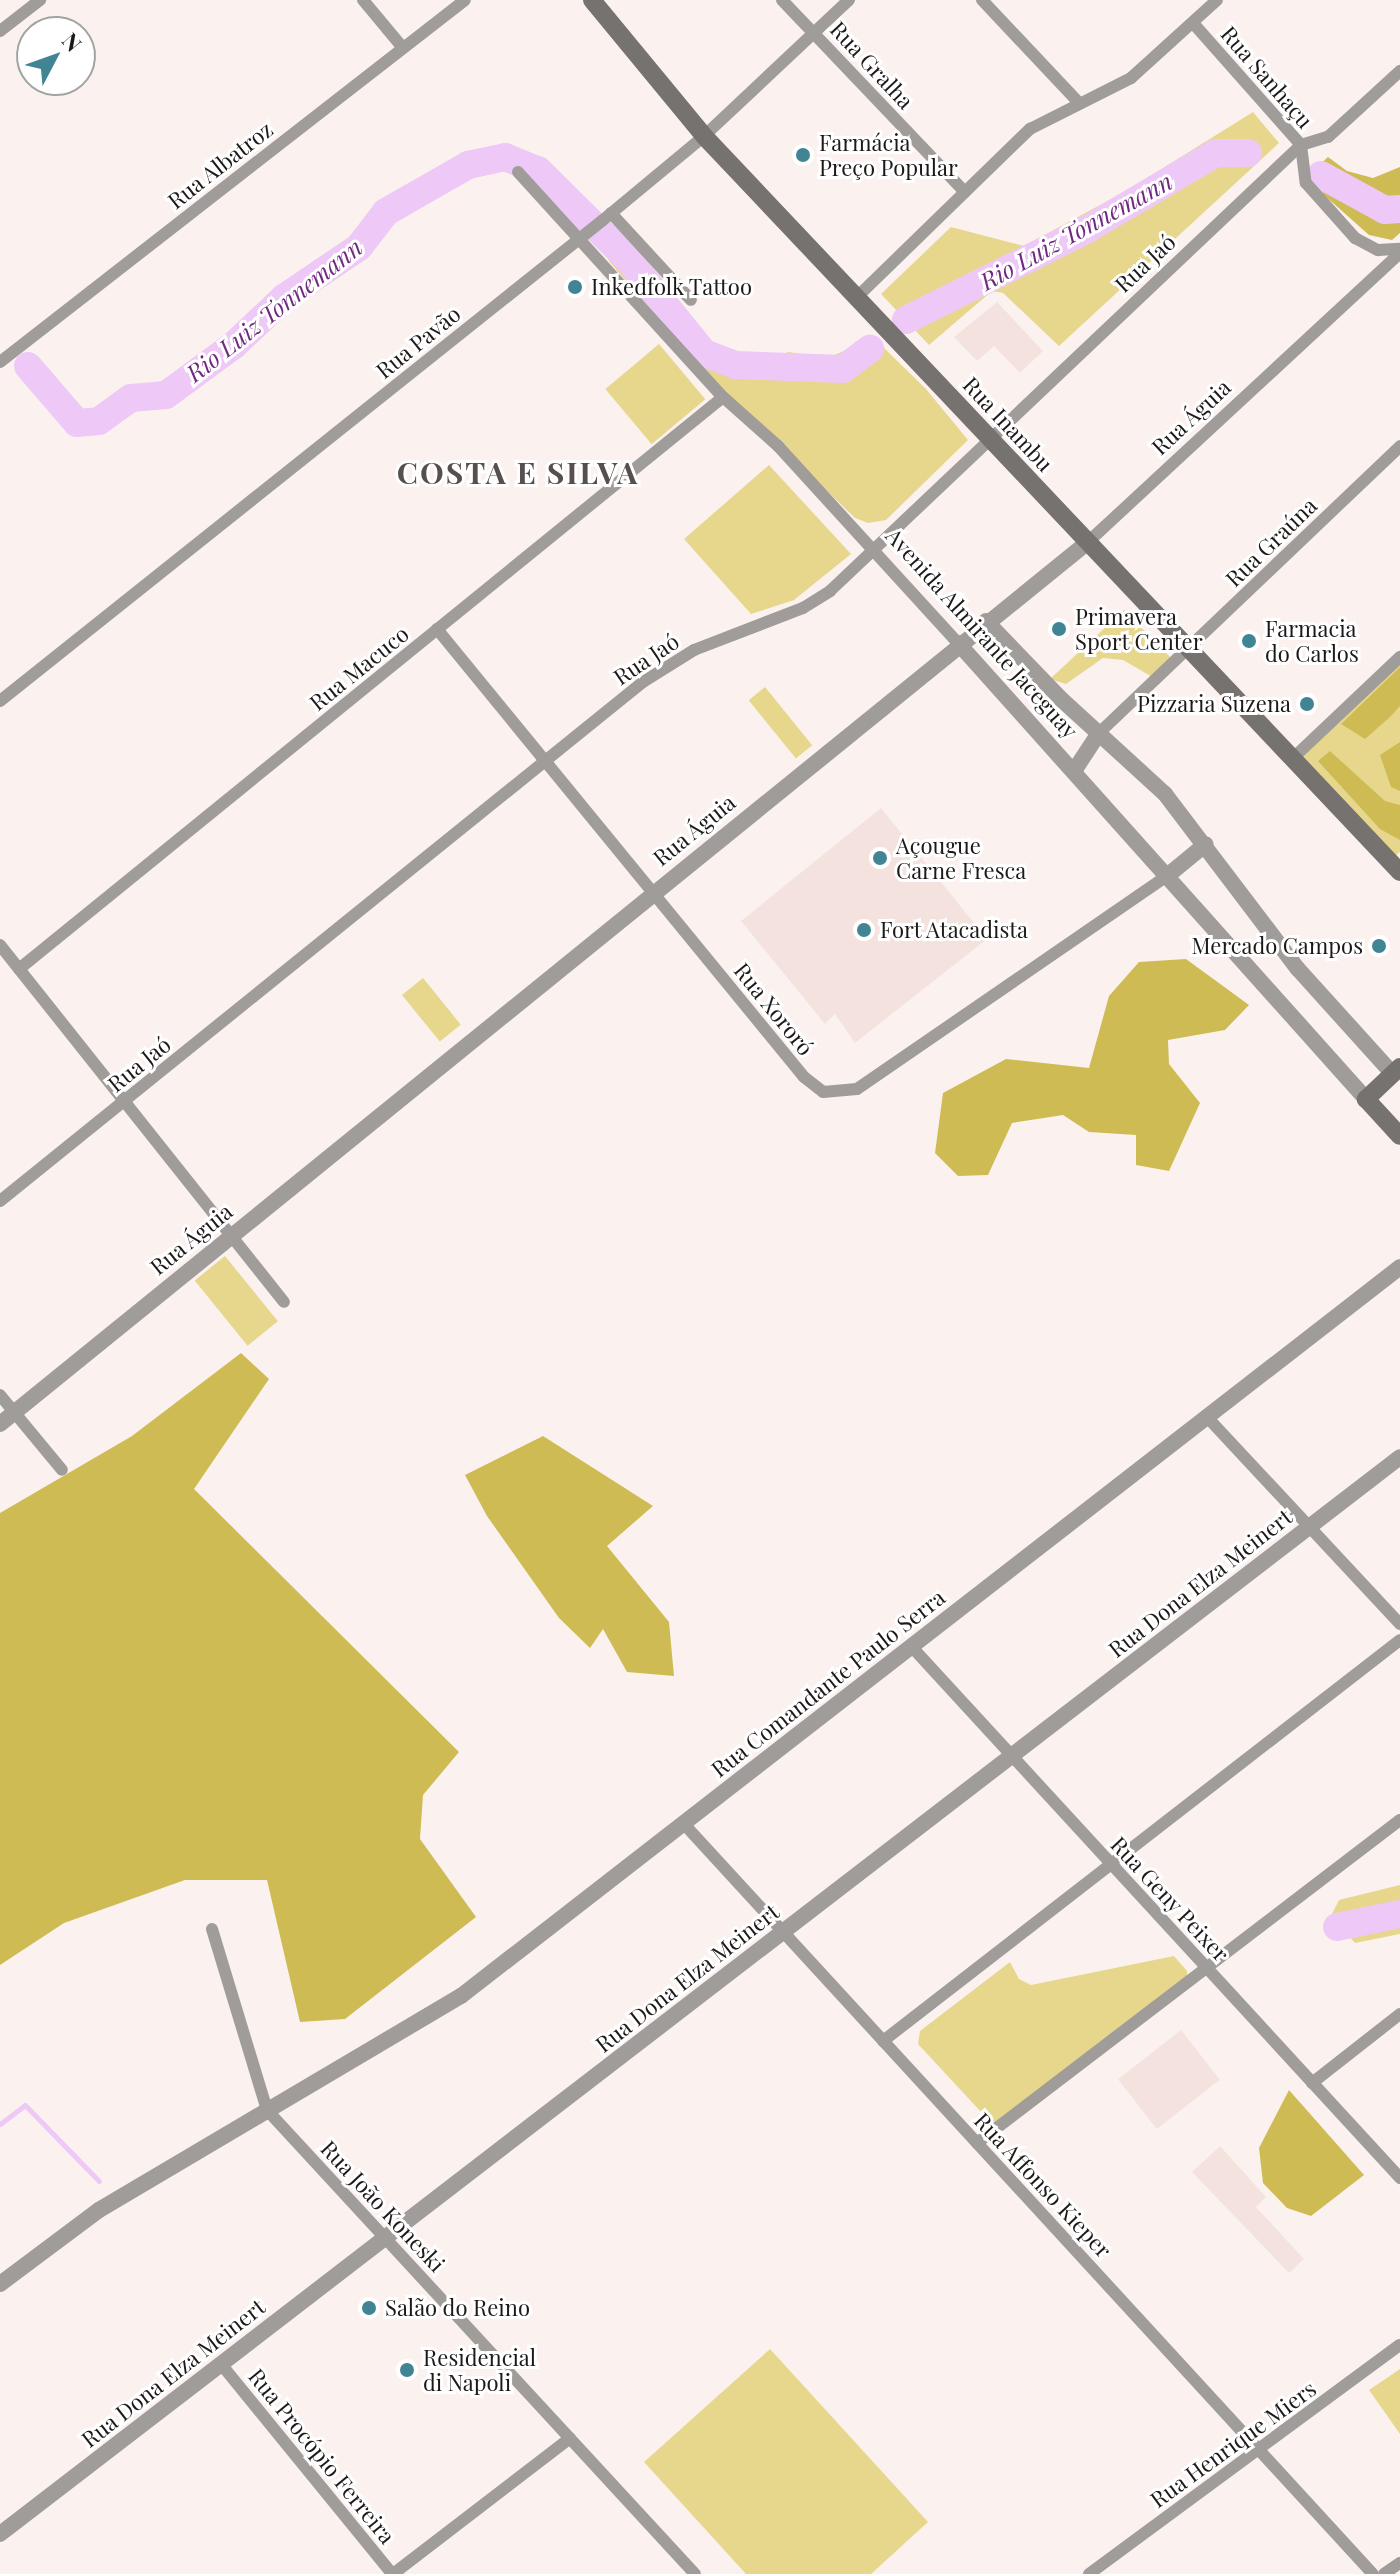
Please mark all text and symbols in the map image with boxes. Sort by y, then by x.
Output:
north arrow [16,16,96,96]
street label: Rua Gralha [825,16,919,114]
street label: Rua Sanhaçu [1215,20,1319,134]
text: N [56,26,89,57]
street label: Rua Albatroz [162,116,278,214]
place label: Farmácia Preço Popular [819,129,958,180]
marker: Farmácia Preço Popular [794,146,812,164]
water label: Rio Luiz Tonnemann [975,166,1177,296]
street label: Rua Jaó [1109,228,1181,298]
water label: Rio Luiz Tonnemann [180,232,368,388]
place label: Inkedfolk Tattoo [591,274,753,300]
marker: Inkedfolk Tattoo [566,278,584,296]
street label: Rua Pavão [371,300,465,384]
street label: Rua Inambu [958,371,1058,477]
street label: Rua Águia [1146,374,1236,460]
district label: COSTA E SILVA [397,454,639,490]
street label: Rua Graúna [1220,492,1322,592]
street label: Avenida Almirante Jaceguay [880,522,1084,744]
place label: Primavera Sport Center [1075,603,1203,654]
place label: Farmacia do Carlos [1265,615,1359,666]
street label: Rua Macuco [304,620,414,716]
marker: Primavera Sport Center [1050,620,1068,638]
street label: Rua Jaó [608,628,684,690]
marker: Farmacia do Carlos [1240,632,1258,650]
place label: Pizzaria Suzena [1137,691,1291,717]
marker: Pizzaria Suzena [1298,695,1316,713]
street label: Rua Águia [647,789,741,871]
place label: Açougue Carne Fresca [896,832,1026,884]
marker: Açougue Carne Fresca [871,849,889,867]
place label: Fort Atacadista [880,917,1029,943]
marker: Fort Atacadista [855,921,873,939]
place label: Mercado Campos [1191,933,1363,959]
marker: Mercado Campos [1370,937,1388,955]
street label: Rua Xororó [729,957,819,1061]
street label: Rua Jaó [102,1031,176,1097]
street label: Rua Águia [144,1198,238,1280]
street label: Rua Dona Elza Meinert [1103,1503,1297,1663]
street label: Rua Comandante Paulo Serra [706,1584,950,1782]
street label: Rua Geny Peixer [1105,1831,1235,1967]
street label: Rua Dona Elza Meinert [590,1898,784,2058]
street label: Rua Affonso Kieper [969,2107,1117,2263]
street label: Rua João Koneski [315,2135,451,2277]
street label: Rua Dona Elza Meinert [76,2293,270,2453]
place label: Salão do Reino [385,2295,530,2321]
marker: Salão do Reino [360,2299,378,2317]
place label: Residencial di Napoli [423,2344,536,2396]
marker: Residencial di Napoli [398,2361,416,2379]
street label: Rua Procópio Ferreira [243,2363,401,2549]
street label: Rua Henrique Miers [1145,2375,1321,2513]

